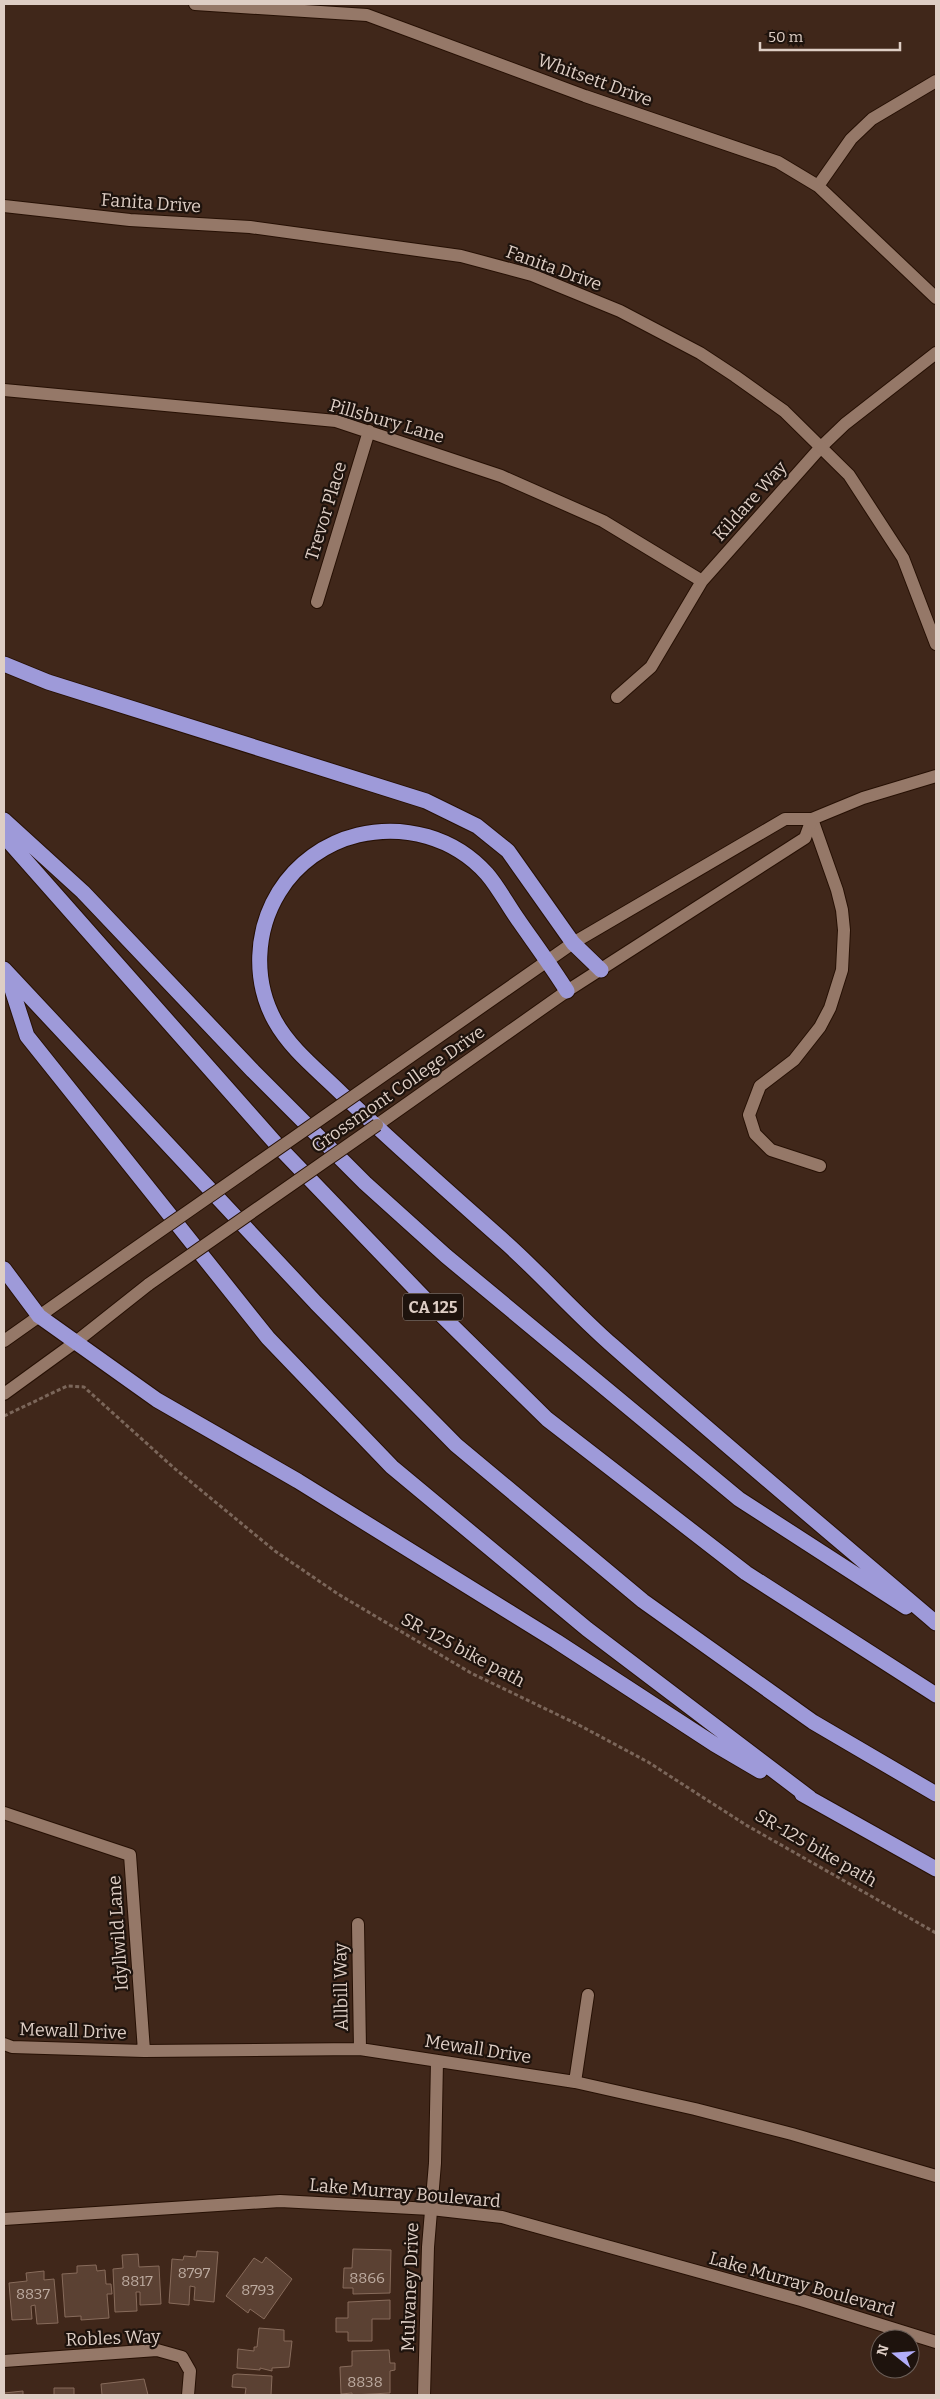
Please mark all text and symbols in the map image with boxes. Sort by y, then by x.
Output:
scale bar [760,20,900,52]
text: 50 m [768,28,804,46]
street label: Whitsett Drive [535,49,655,111]
street label: Fanita Drive [100,189,202,217]
street label: Fanita Drive [503,241,605,295]
street label: Pillsbury Lane [327,394,447,448]
street label: Kildare Way [708,456,792,546]
street label: Trevor Place [301,459,351,563]
street label: Grossmont College Drive [307,1021,489,1157]
road number: CA 125 [403,1294,463,1320]
street label: SR-125 bike path [397,1608,529,1692]
street label: SR-125 bike path [751,1804,881,1892]
street label: Idyllwild Lane [103,1875,133,1991]
street label: Allbill Way [329,1942,353,2031]
street label: Mewall Drive [19,2018,127,2044]
street label: Mewall Drive [423,2030,533,2068]
street label: Lake Murray Boulevard [308,2174,502,2212]
street label: Mulvaney Drive [397,2222,423,2352]
street label: Lake Murray Boulevard [707,2247,898,2321]
house number: 8797 [178,2264,211,2282]
house number: 8866 [349,2269,385,2287]
house number: 8817 [121,2272,153,2290]
house number: 8793 [241,2281,275,2299]
house number: 8837 [16,2285,50,2303]
street label: Robles Way [65,2325,161,2351]
north arrow [870,2329,920,2379]
text: N [873,2343,893,2358]
house number: 8838 [347,2373,383,2391]

